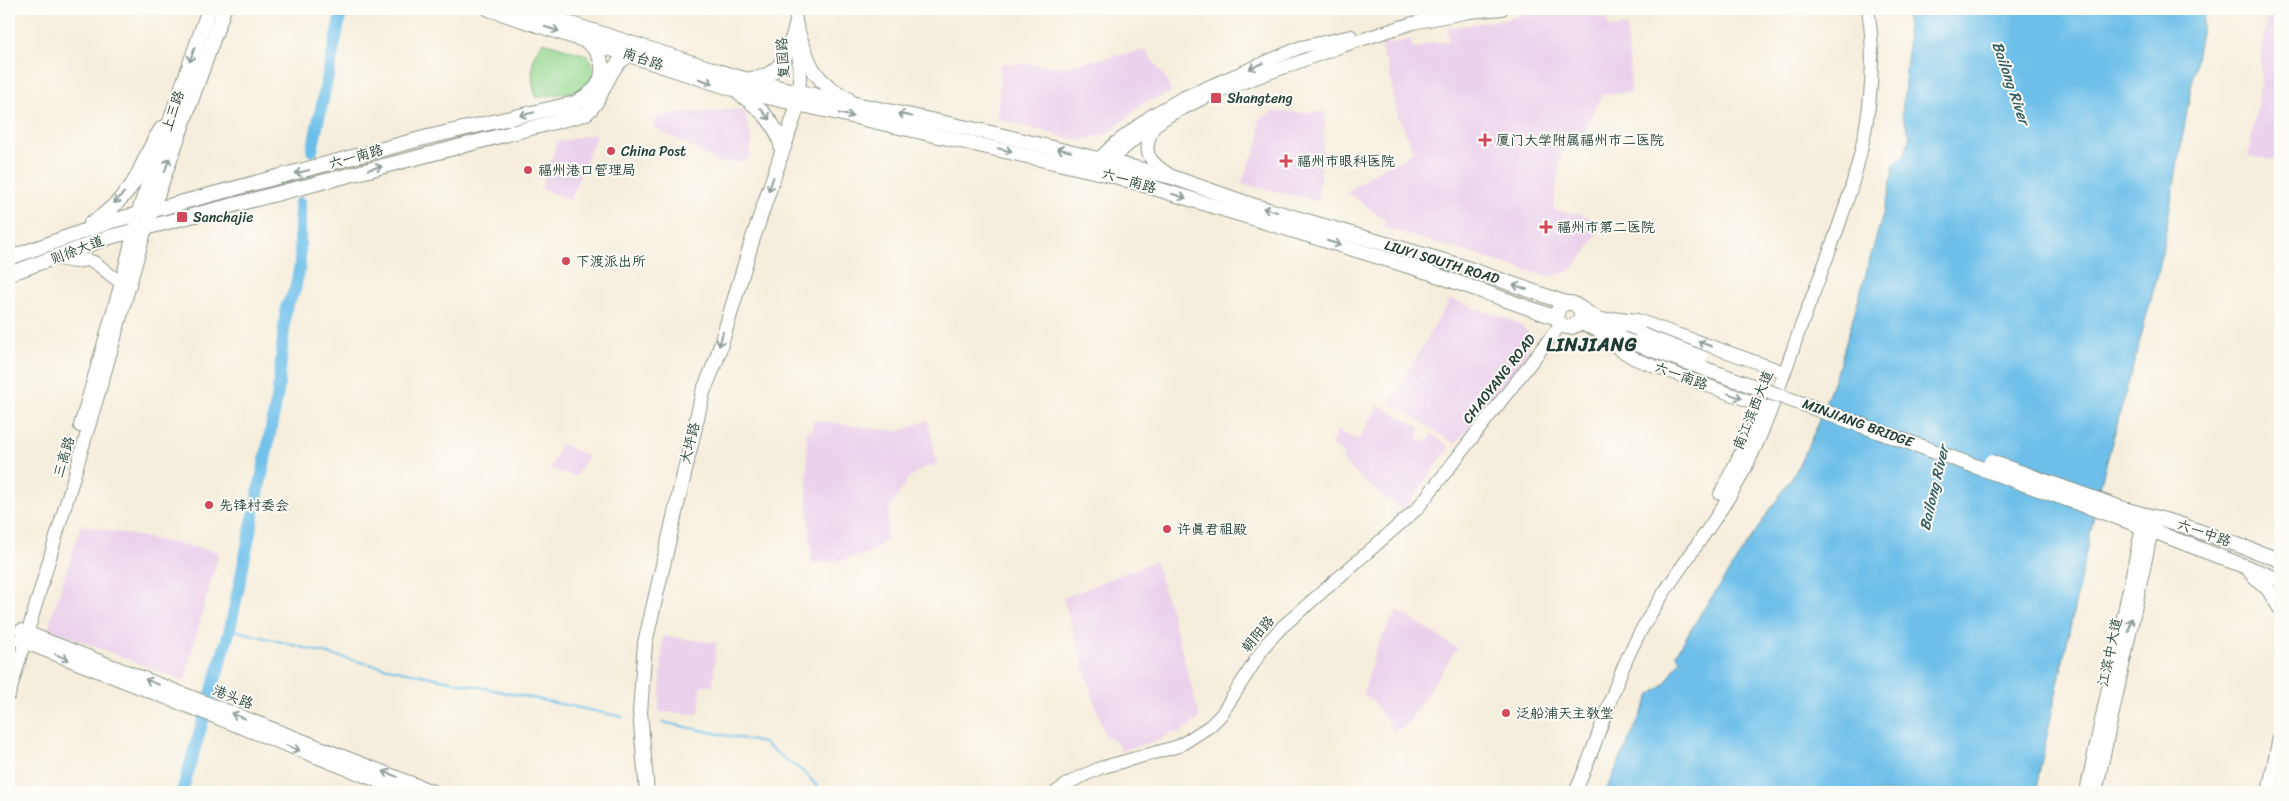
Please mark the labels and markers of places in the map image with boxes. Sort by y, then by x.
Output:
place label: Shangteng [1227,86,1293,111]
marker: Shangteng [1209,91,1223,105]
place label: 厦门大学附属福州市二医院 [1496,128,1664,153]
marker: 厦门大学附属福州市二医院 [1478,133,1492,147]
place label: China Post [621,139,686,164]
marker: China Post [605,145,617,157]
place label: 福州市眼科医院 [1297,149,1395,174]
marker: 福州市眼科医院 [1279,154,1293,168]
place label: 福州港口管理局 [538,158,636,183]
marker: 福州港口管理局 [522,164,534,176]
place label: Sanchajie [193,205,253,230]
marker: Sanchajie [175,210,189,224]
place label: 福州市第二医院 [1557,215,1655,240]
marker: 福州市第二医院 [1539,220,1553,234]
place label: 下渡派出所 [576,249,646,274]
marker: 下渡派出所 [560,255,572,267]
place label: 先锋村委会 [219,493,289,518]
marker: 先锋村委会 [203,499,215,511]
place label: 许真君祖殿 [1177,517,1247,542]
marker: 许真君祖殿 [1161,523,1173,535]
place label: 泛船浦天主教堂 [1516,701,1614,726]
marker: 泛船浦天主教堂 [1500,707,1512,719]

